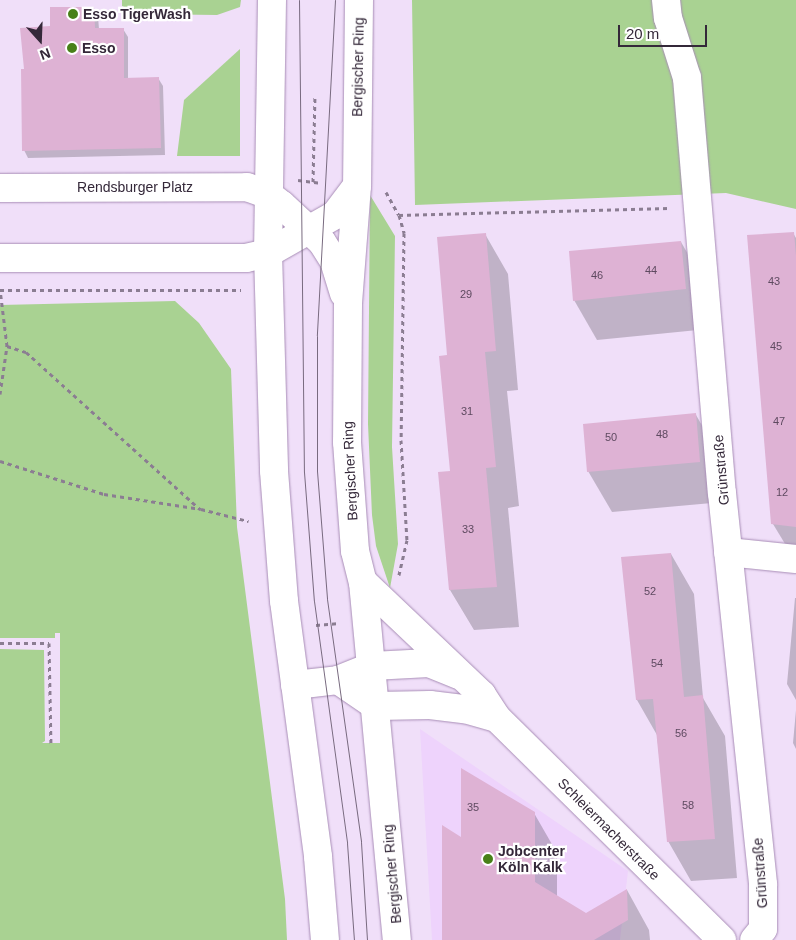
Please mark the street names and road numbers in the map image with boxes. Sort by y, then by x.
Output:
street label: Bergischer Ring [349,17,367,117]
street label: Rendsburger Platz [77,179,193,195]
street label: Bergischer Ring [339,421,361,521]
street label: Grünstraße [710,434,732,506]
street label: Schleiermacherstraße [555,775,663,883]
street label: Bergischer Ring [379,824,405,924]
street label: Grünstraße [749,837,771,909]

